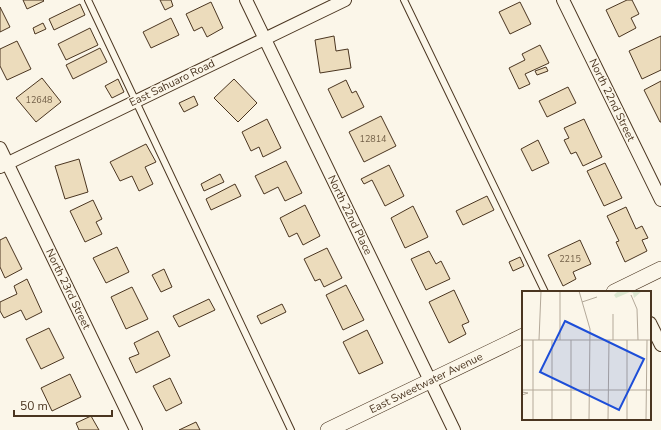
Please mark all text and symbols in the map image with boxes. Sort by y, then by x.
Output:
street label: East Sahuaro Road [127,56,217,110]
street label: North 22nd Street [586,56,639,144]
house number: 12648 [25,94,53,106]
house number: 12814 [359,133,387,145]
street label: North 22nd Place [324,173,376,258]
street label: North 23rd Street [42,246,94,332]
house number: 2215 [559,253,581,265]
inset map [522,291,651,420]
street label: East Sweetwater Avenue [367,349,485,417]
scale bar [14,392,112,418]
text: 50 m [20,398,48,414]

